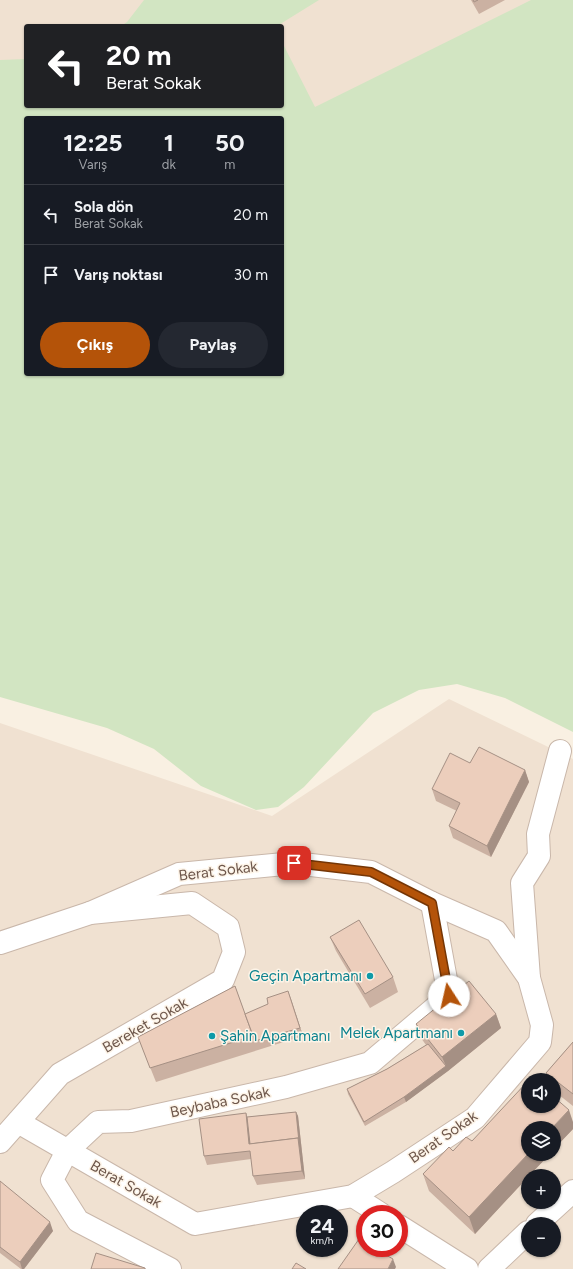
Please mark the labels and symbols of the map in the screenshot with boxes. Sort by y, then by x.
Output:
pin [277,846,311,880]
street label: Berat Sokak [177,857,259,885]
place label: Geçin Apartmanı [249,967,362,985]
marker: Geçin Apartmanı [365,971,375,981]
position arrow [428,975,470,1017]
street label: Bereket Sokak [99,993,191,1057]
place label: Melek Apartmanı [340,1024,453,1042]
place label: Şahin Apartmanı [220,1027,330,1045]
marker: Melek Apartmanı [456,1028,466,1038]
marker: Şahin Apartmanı [207,1031,217,1041]
street label: Beybaba Sokak [168,1082,272,1121]
street label: Berat Sokak [405,1106,481,1167]
street label: Berat Sokak [87,1156,166,1212]
speed limit sign: 30 [356,1205,408,1257]

